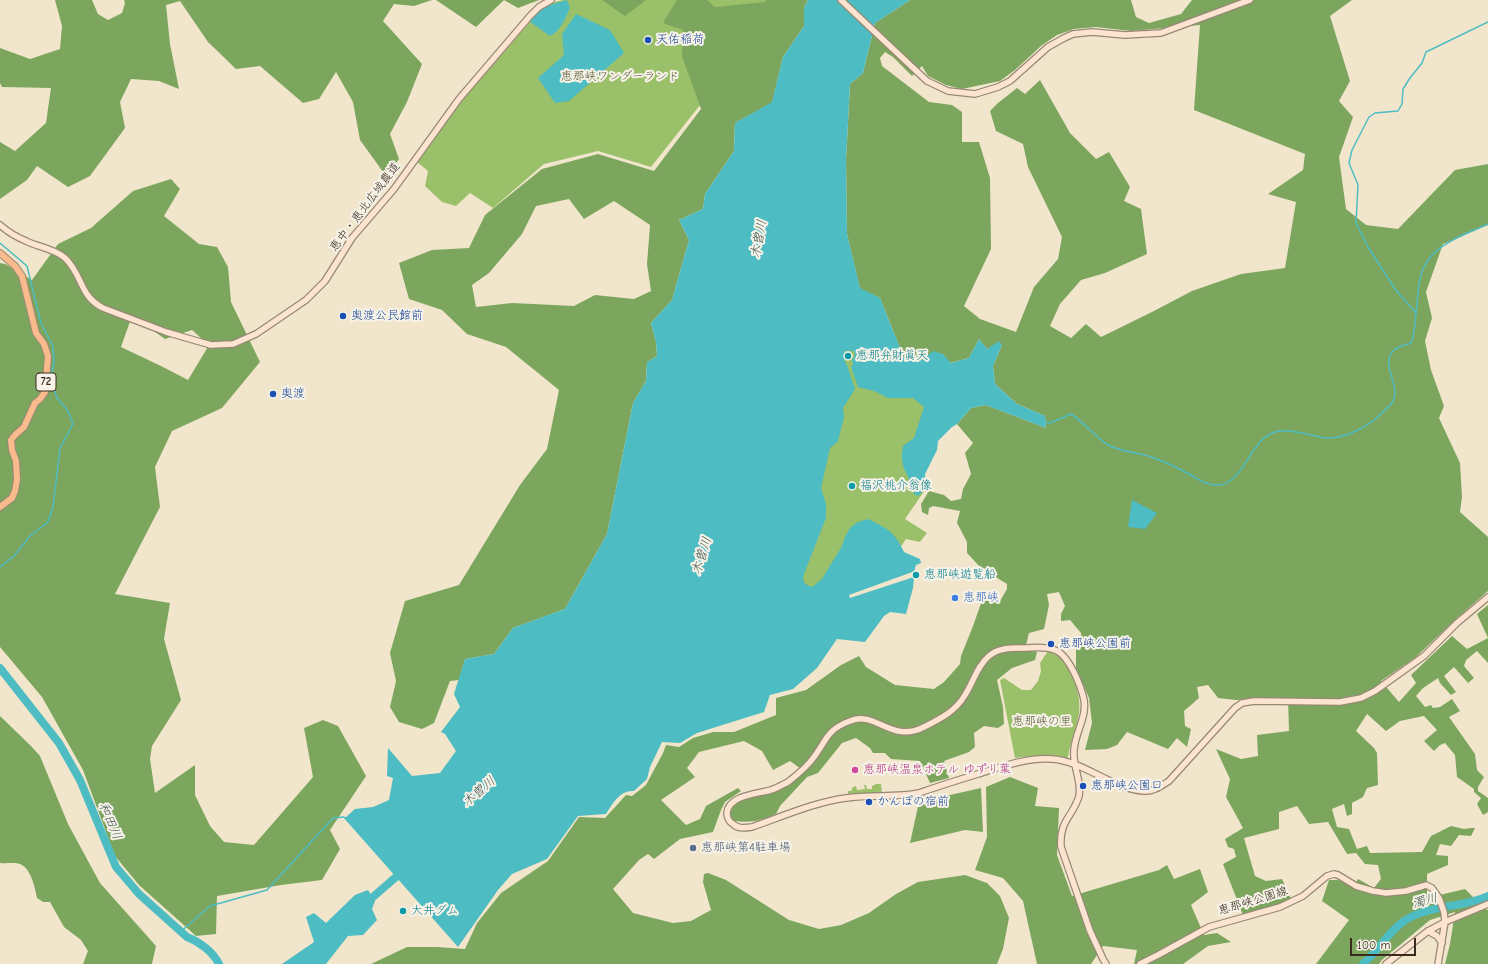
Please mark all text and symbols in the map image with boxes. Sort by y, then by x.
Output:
place label: 天佑稲荷 [656,33,704,47]
marker: 天佑稲荷 [643,35,653,45]
park label: 恵那峡ワンダーランド [561,70,679,84]
street label: 恵中・恵北広域農道 [327,160,403,254]
water label: 木曽川 [748,218,770,260]
place label: 奥渡公民館前 [351,309,423,323]
marker: 奥渡公民館前 [338,311,348,321]
place label: 恵那弁財眞天 [856,349,928,363]
marker: 恵那弁財眞天 [843,351,853,361]
road number: 72 [36,373,56,391]
place label: 奥渡 [281,387,305,401]
marker: 奥渡 [268,389,278,399]
place label: 福沢桃介翁像 [860,479,932,493]
marker: 福沢桃介翁像 [847,481,857,491]
water label: 木曽川 [689,535,715,577]
place label: 恵那峡遊覧船 [924,568,996,582]
marker: 恵那峡遊覧船 [911,570,921,580]
place label: 恵那峡 [963,591,999,605]
marker: 恵那峡 [950,593,960,603]
place label: 恵那峡公園前 [1059,637,1131,651]
marker: 恵那峡公園前 [1046,639,1056,649]
park label: 恵那峡の里 [1012,715,1072,729]
place label: 恵那峡温泉ホテル ゆずり葉 [863,763,1011,777]
marker: 恵那峡温泉ホテル ゆずり葉 [850,765,860,775]
water label: 木曽川 [459,773,499,811]
place label: 恵那峡公園口 [1091,779,1163,793]
marker: 恵那峡公園口 [1078,781,1088,791]
place label: かんぽの宿前 [877,795,949,809]
marker: かんぽの宿前 [864,797,874,807]
water label: 和田川 [95,800,125,842]
place label: 恵那峡第4駐車場 [701,841,791,855]
marker: 恵那峡第4駐車場 [688,843,698,853]
street label: 恵那峡公園線 [1216,884,1290,918]
water label: 濁川 [1410,890,1440,912]
place label: 大井ダム [411,904,459,918]
marker: 大井ダム [398,906,408,916]
scale bar [1352,930,1418,956]
text: 100 m [1357,938,1390,952]

